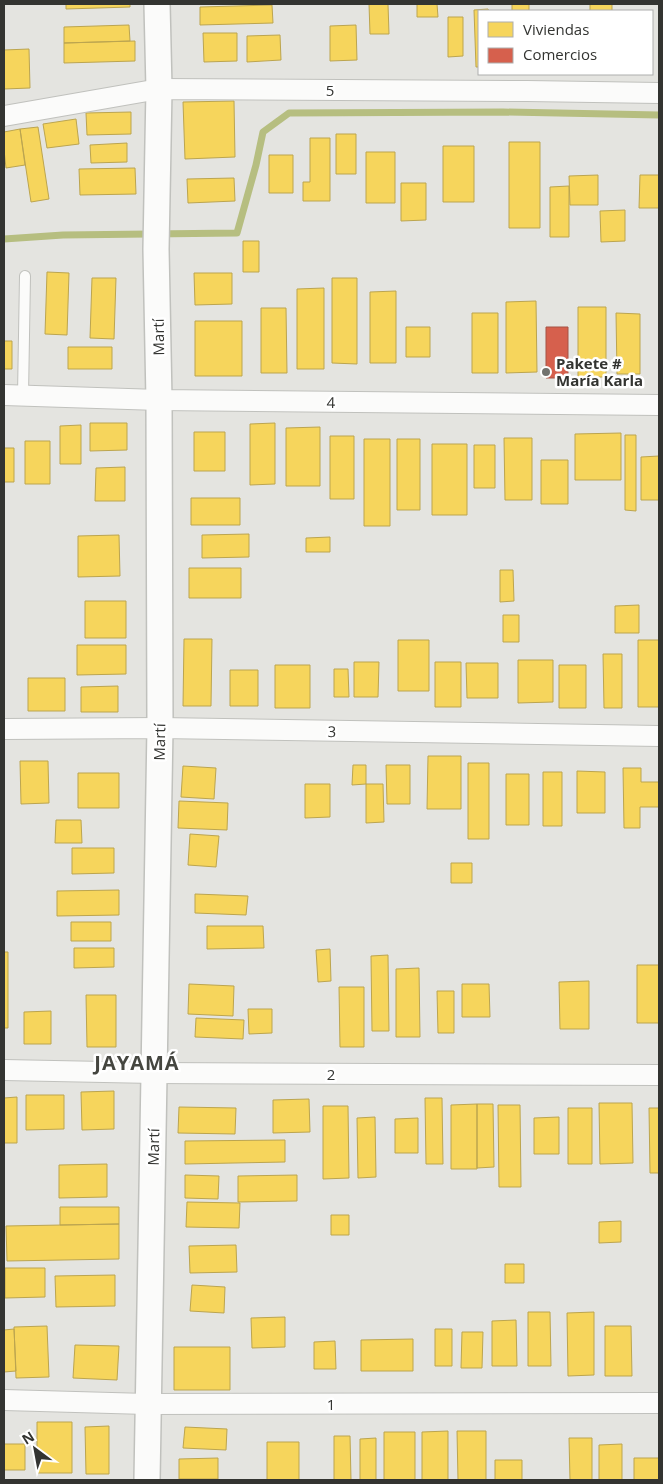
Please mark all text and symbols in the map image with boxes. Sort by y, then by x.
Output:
legend [478,10,653,75]
text: Viviendas [523,19,589,39]
text: Comercios [523,44,597,64]
street label: 5 [326,80,334,100]
street label: Martí [148,317,168,356]
place label: Pakete # María Karla [556,353,643,390]
marker: Pakete # María Karla [540,366,552,378]
street label: 4 [327,392,336,412]
street label: 3 [328,721,336,741]
street label: Martí [149,722,169,761]
district label: JAYAMÁ [92,1049,180,1076]
street label: 2 [327,1064,335,1084]
street label: Martí [143,1127,163,1166]
street label: 1 [327,1394,335,1414]
north arrow [10,1424,60,1474]
text: N [18,1426,38,1449]

